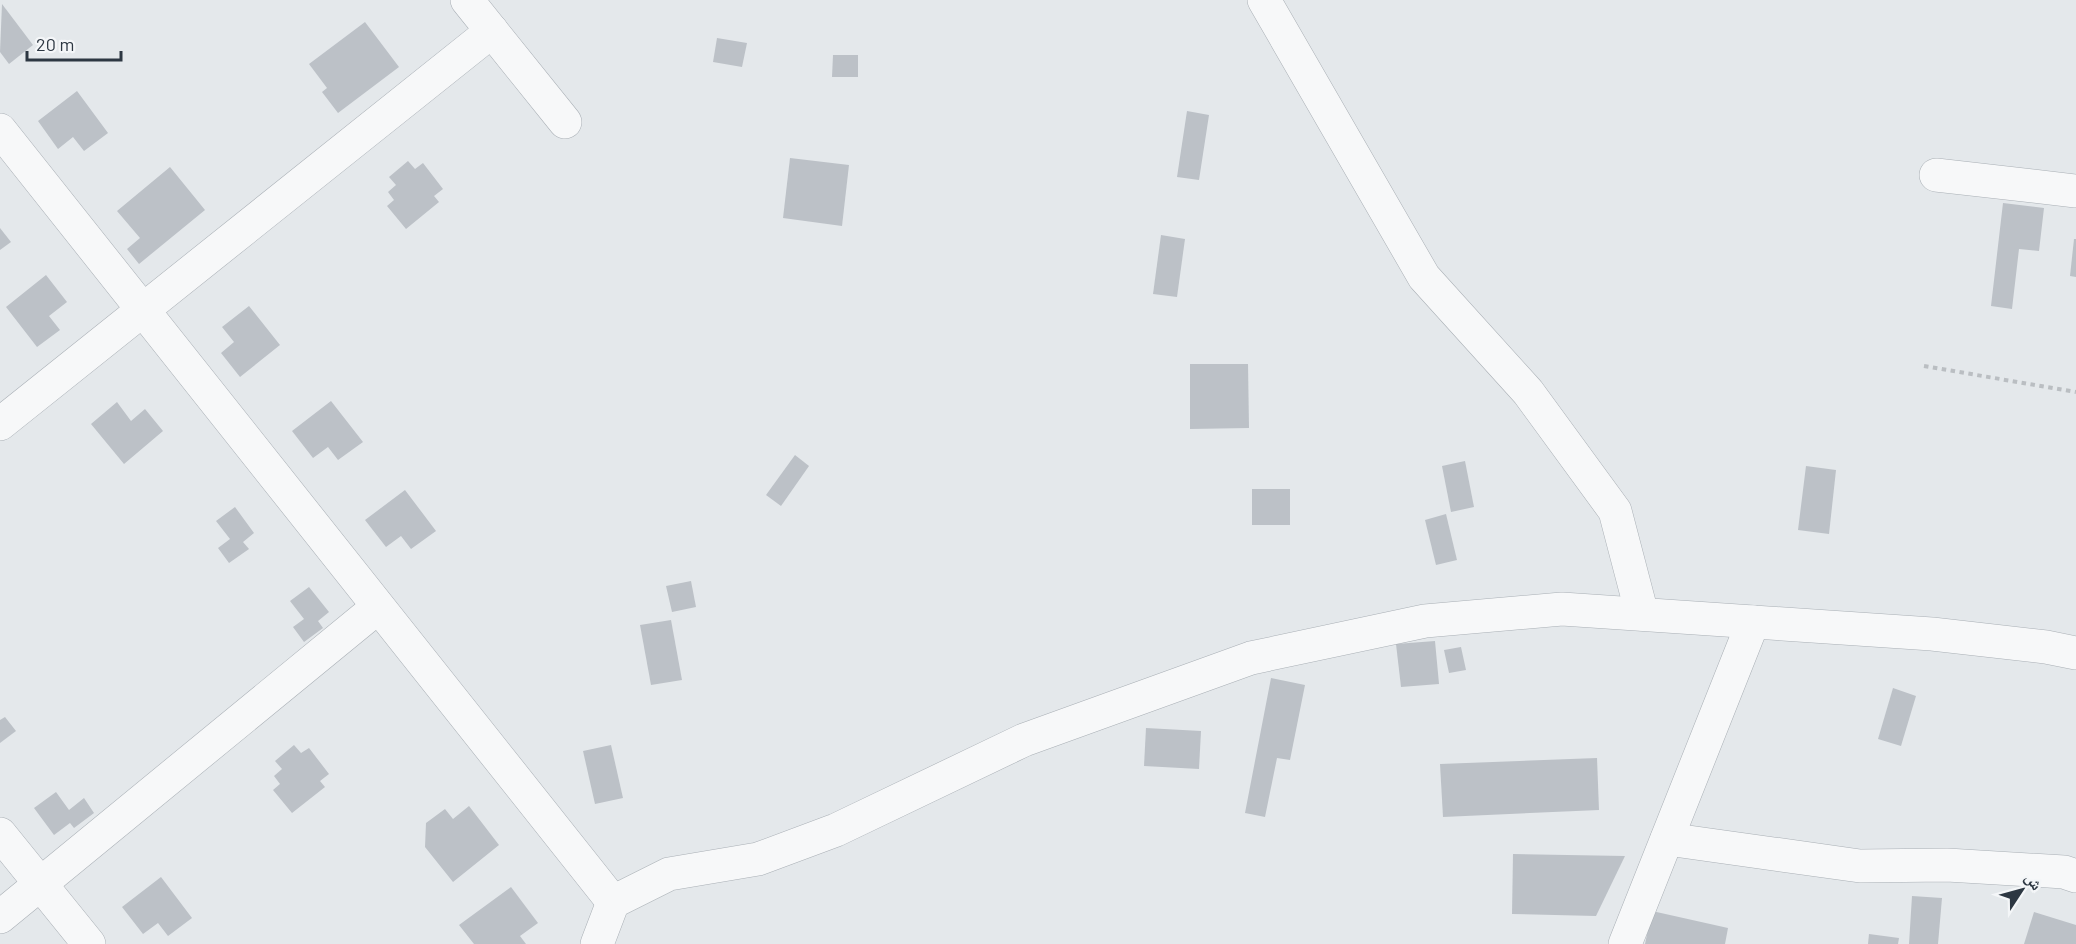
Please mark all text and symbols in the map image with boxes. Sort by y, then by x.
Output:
scale bar [27,24,122,62]
text: 20 m [36,33,74,55]
north arrow [1992,860,2052,920]
text: ش [2021,868,2047,894]

